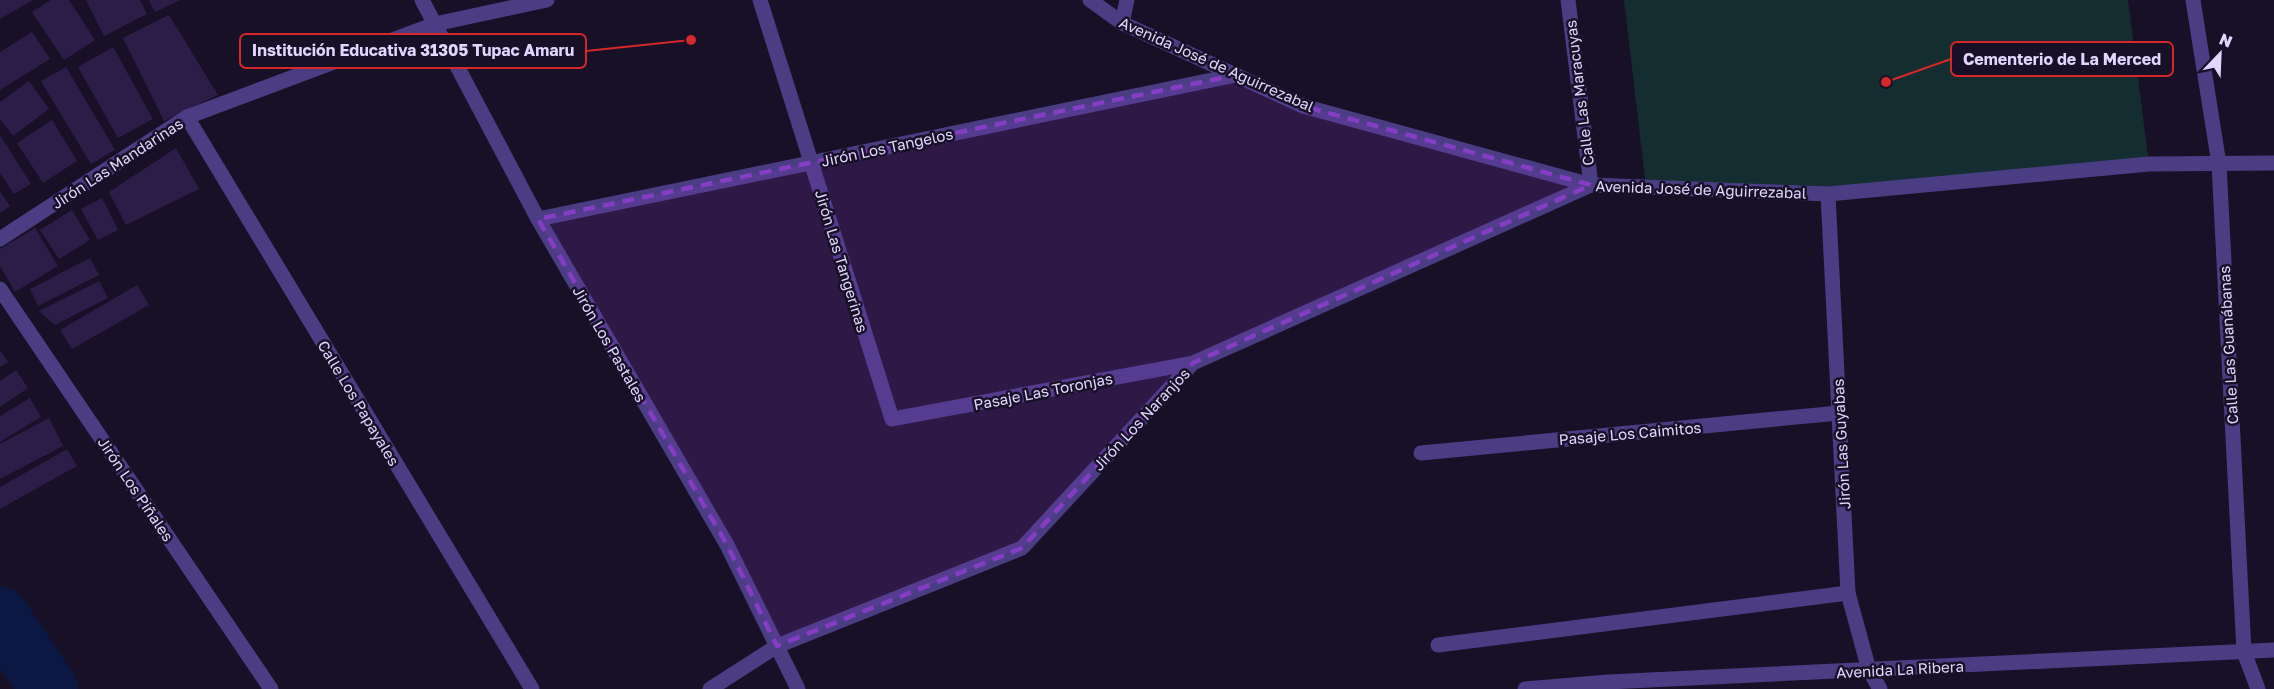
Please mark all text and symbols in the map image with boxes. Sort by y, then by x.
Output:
street label: Avenida José de Aguirrezabal [1117,13,1317,115]
street label: Calle Las Maracuyas [1561,19,1597,167]
north arrow [2190,24,2250,84]
text: N [2216,29,2235,52]
callout: Institución Educativa 31305 Tupac Amaru [240,34,586,68]
text: Institución Educativa 31305 Tupac Amaru [252,40,574,60]
callout: Cementerio de La Merced [1951,42,2173,76]
text: Cementerio de La Merced [1963,49,2161,69]
street label: Jirón Las Mandarinas [48,114,186,212]
street label: Jirón Los Tangelos [819,124,955,170]
street label: Avenida José de Aguirrezabal [1595,176,1807,202]
street label: Jirón Las Tangerinas [812,188,872,334]
street label: Calle Las Guanábanas [2215,265,2241,425]
street label: Jirón Los Pastales [569,283,651,405]
street label: Calle Los Papayales [314,337,404,469]
street label: Jirón Los Naranjos [1089,364,1193,474]
street label: Pasaje Las Toronjas [972,369,1114,413]
street label: Jirón Las Guyabas [1829,378,1853,510]
street label: Pasaje Los Caimitos [1558,418,1702,448]
street label: Jirón Los Piñales [94,433,178,545]
street label: Avenida La Ribera [1836,657,1964,681]

